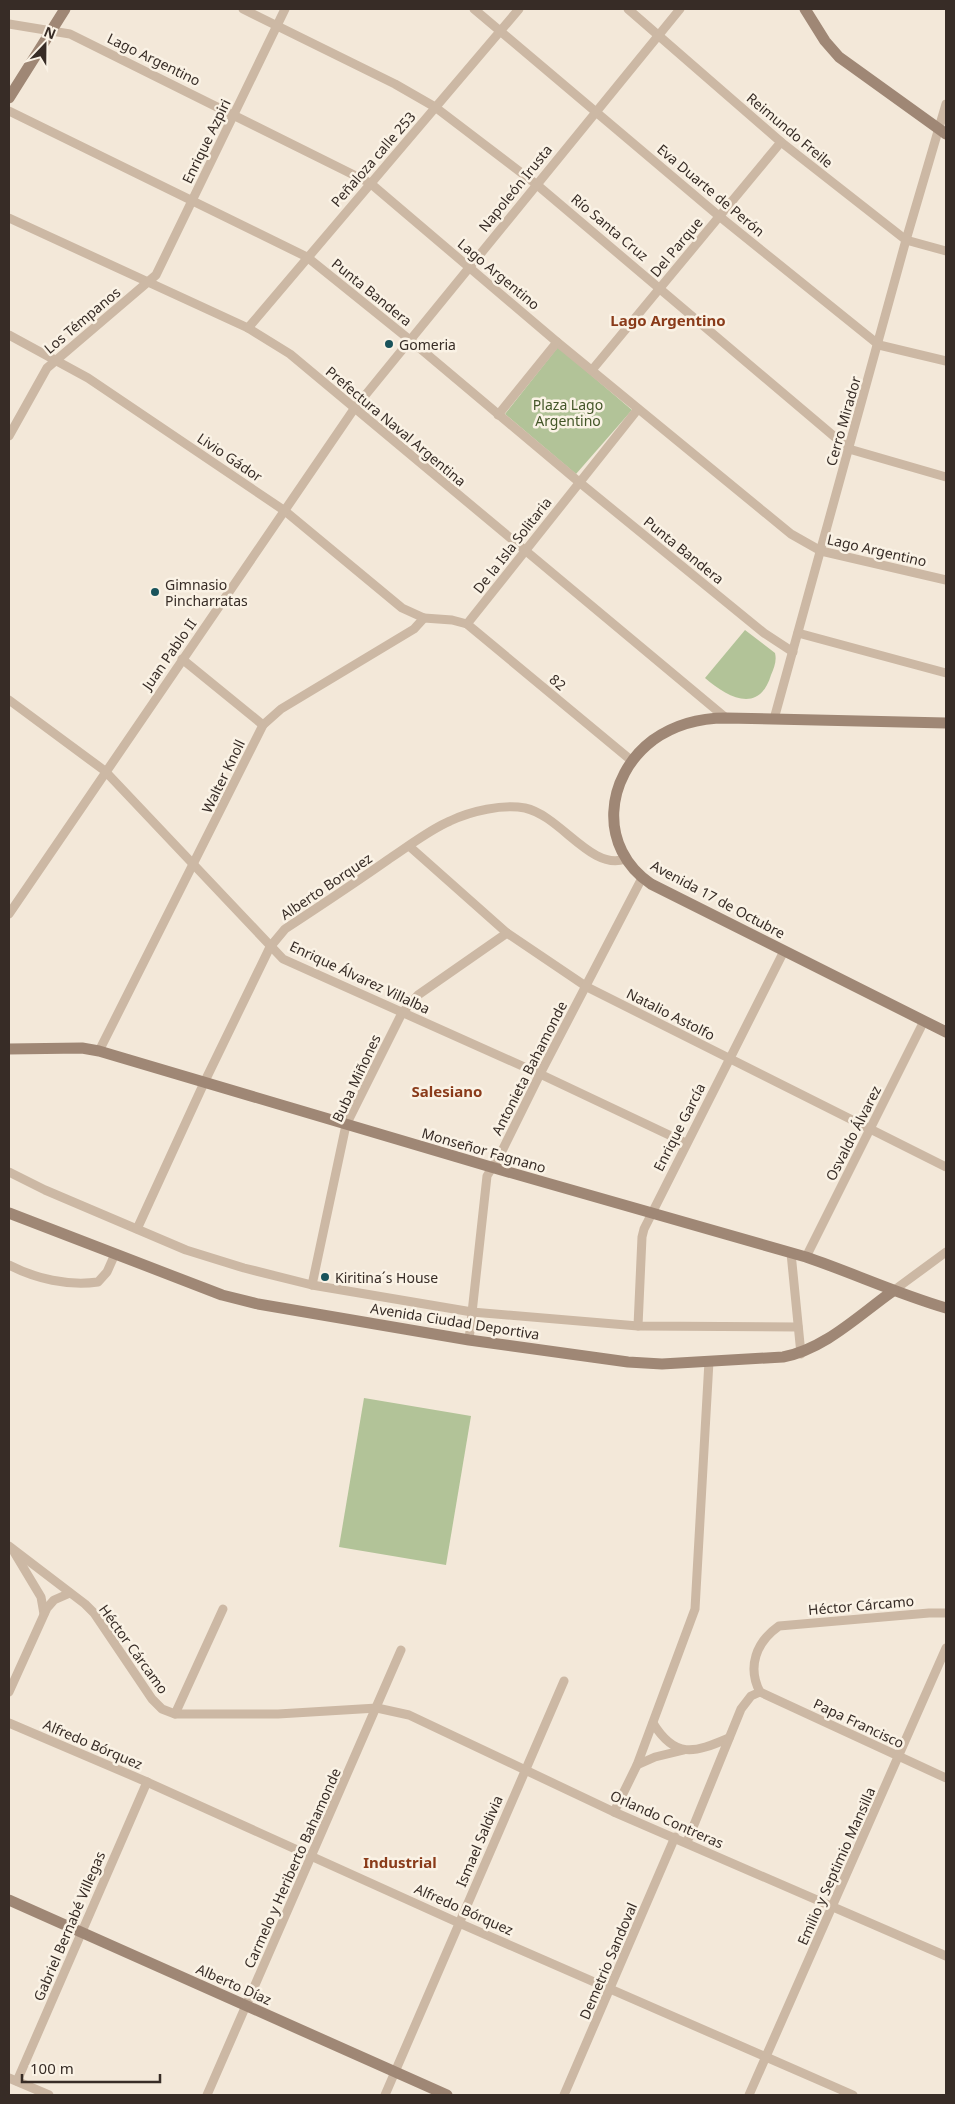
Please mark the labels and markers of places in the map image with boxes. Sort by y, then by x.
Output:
place label: Gomeria [399,335,456,354]
marker: Gomeria [383,338,395,350]
place label: Gimnasio Pincharratas [165,575,248,610]
marker: Gimnasio Pincharratas [149,586,161,598]
place label: Kiritina´s House [335,1268,438,1287]
marker: Kiritina´s House [319,1271,331,1283]

